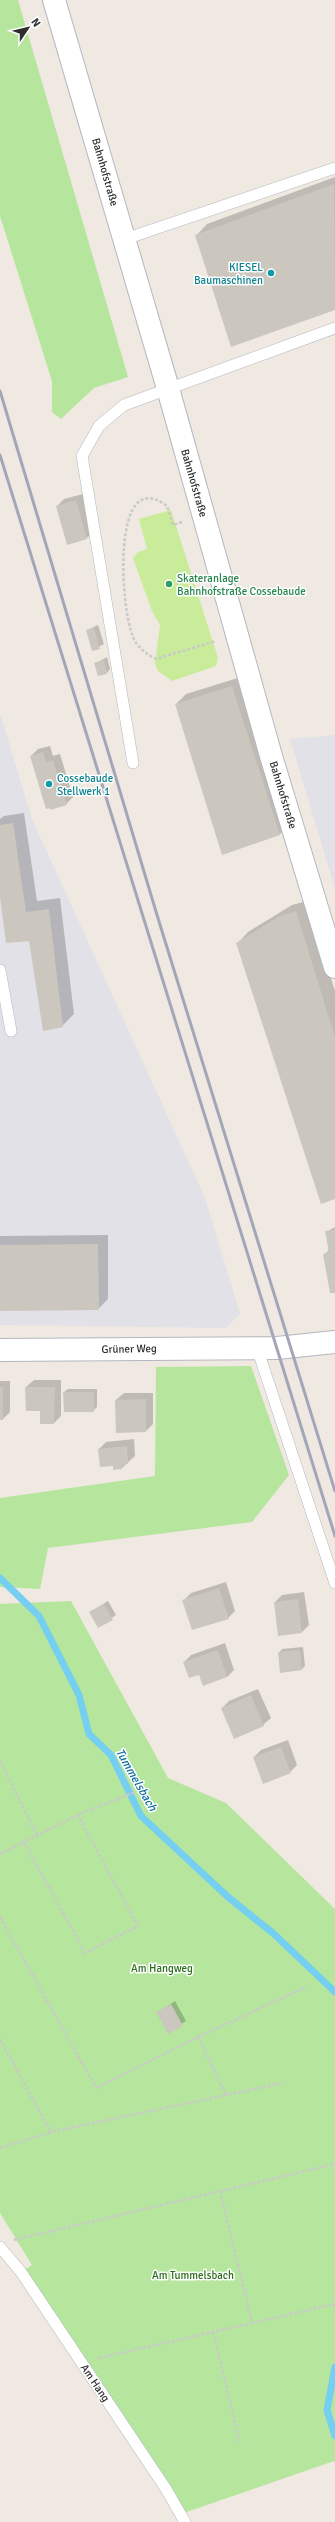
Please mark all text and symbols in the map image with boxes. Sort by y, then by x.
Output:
north arrow [8,8,48,48]
text: N [28,16,43,29]
street label: Bahnhofstraße [89,136,121,208]
place label: KIESEL Baumaschinen [194,261,263,287]
marker: KIESEL Baumaschinen [266,268,276,278]
street label: Bahnhofstraße [178,447,210,519]
place label: Skateranlage Bahnhofstraße Cossebaude [177,572,306,598]
marker: Skateranlage Bahnhofstraße Cossebaude [164,579,174,589]
street label: Bahnhofstraße [267,760,299,830]
place label: Cossebaude Stellwerk 1 [57,772,113,798]
marker: Cossebaude Stellwerk 1 [44,779,54,789]
street label: Grüner Weg [101,1342,157,1356]
water label: Tummelsbach [112,1746,160,1814]
park label: Am Hangweg [131,1962,193,1975]
park label: Am Tummelsbach [152,2269,234,2282]
street label: Am Hang [78,2362,112,2404]

